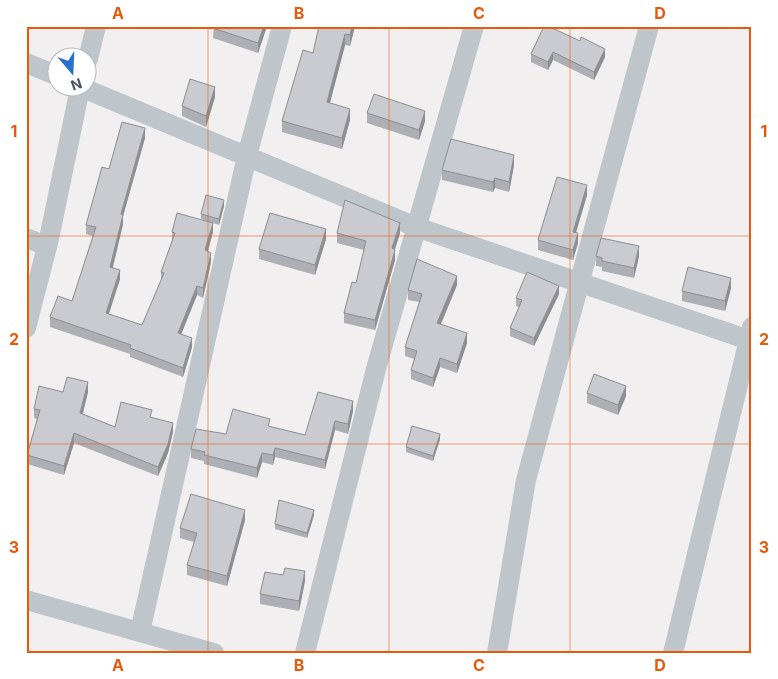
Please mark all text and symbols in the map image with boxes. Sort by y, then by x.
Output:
text: A [112,3,124,23]
text: B [294,3,304,23]
text: C [473,3,485,23]
text: D [654,3,666,23]
north arrow [48,48,98,98]
text: N [69,75,84,95]
text: 1 [11,121,17,141]
text: 1 [761,121,767,141]
text: 2 [9,329,19,349]
text: 2 [759,329,769,349]
text: 3 [9,537,19,557]
text: 3 [759,537,769,557]
text: A [112,655,124,675]
text: B [294,655,304,675]
text: C [473,655,485,675]
text: D [654,655,666,675]

